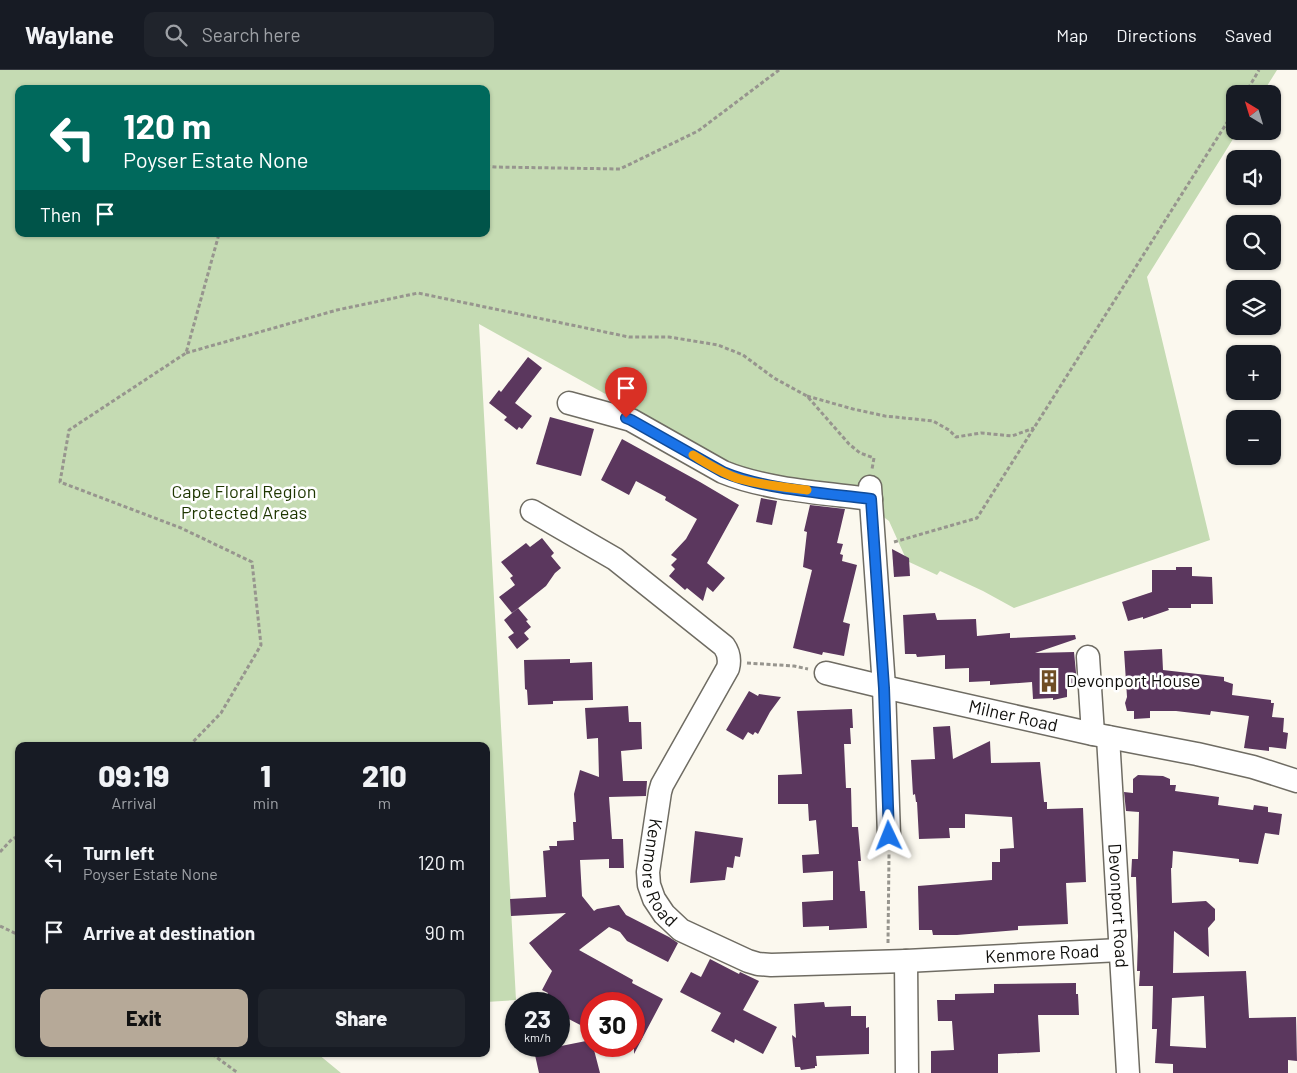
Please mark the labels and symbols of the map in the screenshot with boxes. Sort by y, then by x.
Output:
north arrow [1226,85,1281,140]
pin [605,367,647,418]
park label: Cape Floral Region Protected Areas [172,480,316,523]
building icon: Devonport House [1036,668,1062,694]
place label: Devonport House [1066,669,1200,691]
street label: Milner Road [967,694,1060,736]
position arrow [862,809,914,861]
street label: Kenmore Road [638,817,683,931]
street label: Devonport Road [1104,843,1134,969]
street label: Kenmore Road [985,939,1100,967]
speed limit sign: 30 [580,992,645,1057]

